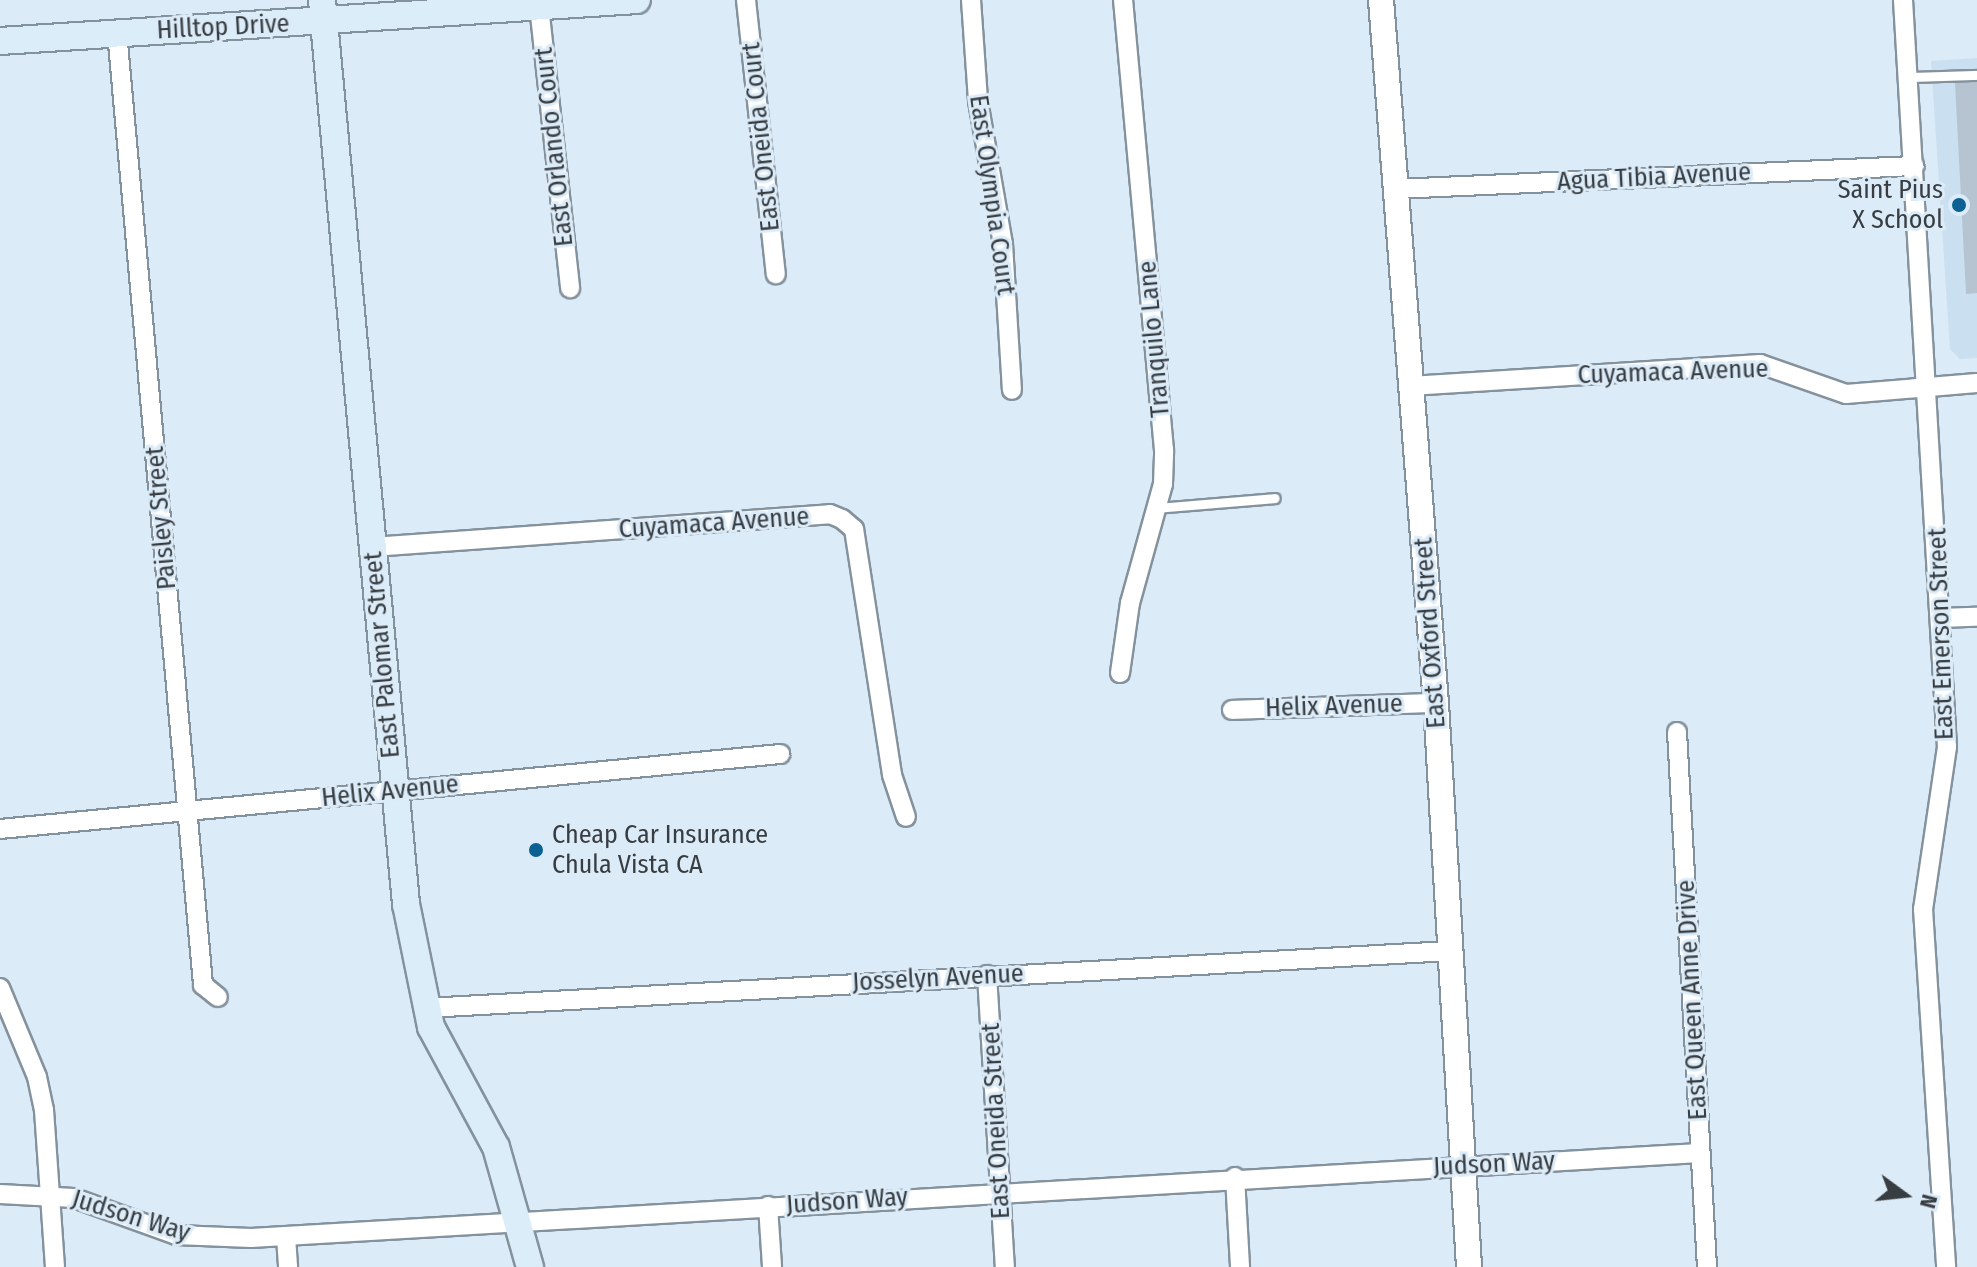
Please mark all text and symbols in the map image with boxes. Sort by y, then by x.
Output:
street label: Hilltop Drive [156,8,290,46]
street label: East Oneida Court [736,41,786,233]
street label: East Orlando Court [528,46,580,248]
street label: East Olympia Court [963,93,1021,297]
street label: Agua Tibia Avenue [1556,156,1752,198]
place label: Saint Pius X School [1838,174,1943,236]
marker: Saint Pius X School [1950,196,1968,214]
street label: Tranquilo Lane [1132,259,1176,419]
street label: Cuyamaca Avenue [1577,353,1769,391]
street label: Paisley Street [139,445,183,591]
street label: Cuyamaca Avenue [618,501,810,545]
street label: East Emerson Street [1922,527,1960,741]
street label: East Oxford Street [1408,536,1452,730]
street label: East Palomar Street [357,550,407,760]
street label: Helix Avenue [1265,688,1403,724]
street label: Helix Avenue [320,768,460,814]
place label: Cheap Car Insurance Chula Vista CA [552,819,768,880]
marker: Cheap Car Insurance Chula Vista CA [527,841,545,859]
street label: East Queen Anne Drive [1670,879,1714,1121]
street label: Josselyn Avenue [851,958,1025,998]
street label: East Oneida Street [975,1022,1017,1220]
street label: Judson Way [1432,1145,1556,1183]
north arrow [1865,1155,1945,1235]
street label: Judson Way [785,1181,909,1221]
street label: Judson Way [68,1183,194,1249]
text: N [1914,1191,1943,1211]

